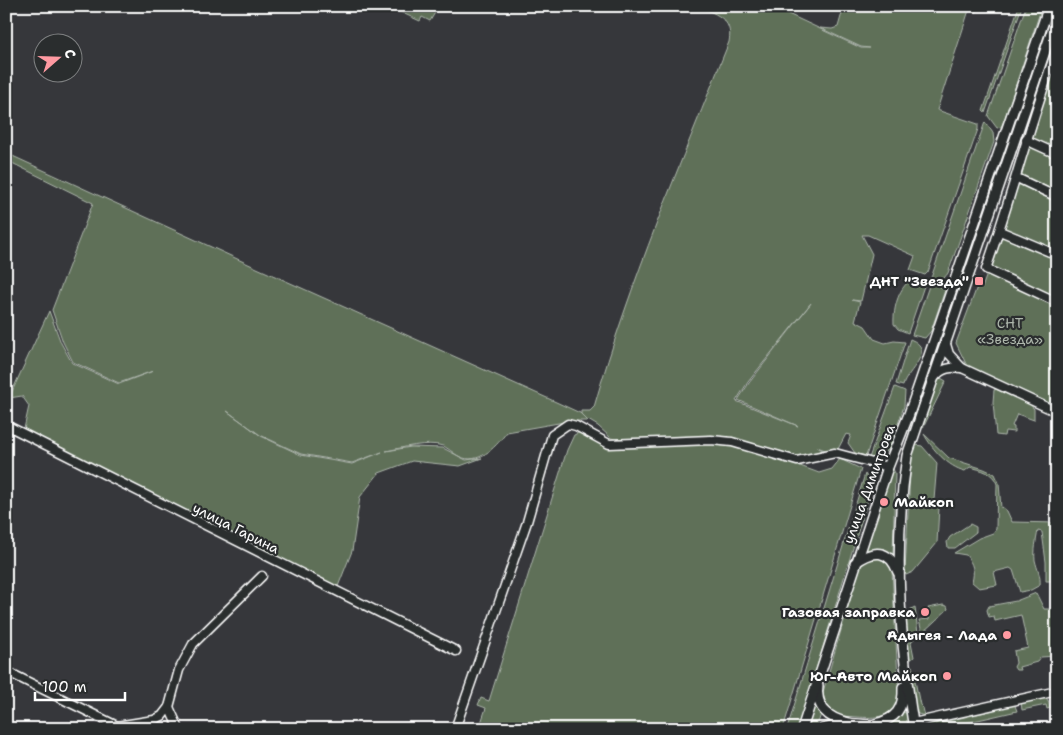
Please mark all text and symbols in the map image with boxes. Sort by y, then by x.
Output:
north arrow [32,32,82,82]
text: С [60,46,80,61]
place label: ДНТ "Звезда" [870,272,969,290]
marker: ДНТ "Звезда" [973,275,985,287]
park label: СНТ «Звезда» [977,314,1043,348]
street label: улица Димитрова [839,422,899,546]
place label: Майкоп [894,493,954,511]
marker: Майкоп [878,496,890,508]
street label: улица Гарина [190,498,283,558]
place label: Газовая заправка [782,603,915,621]
marker: Газовая заправка [919,606,931,618]
place label: Адыгея - Лада [887,626,997,644]
marker: Адыгея - Лада [1001,629,1013,641]
place label: Юг-Авто Майкоп [810,667,937,685]
scale bar [35,670,125,702]
marker: Юг-Авто Майкоп [941,670,953,682]
text: 100 m [42,677,87,697]

